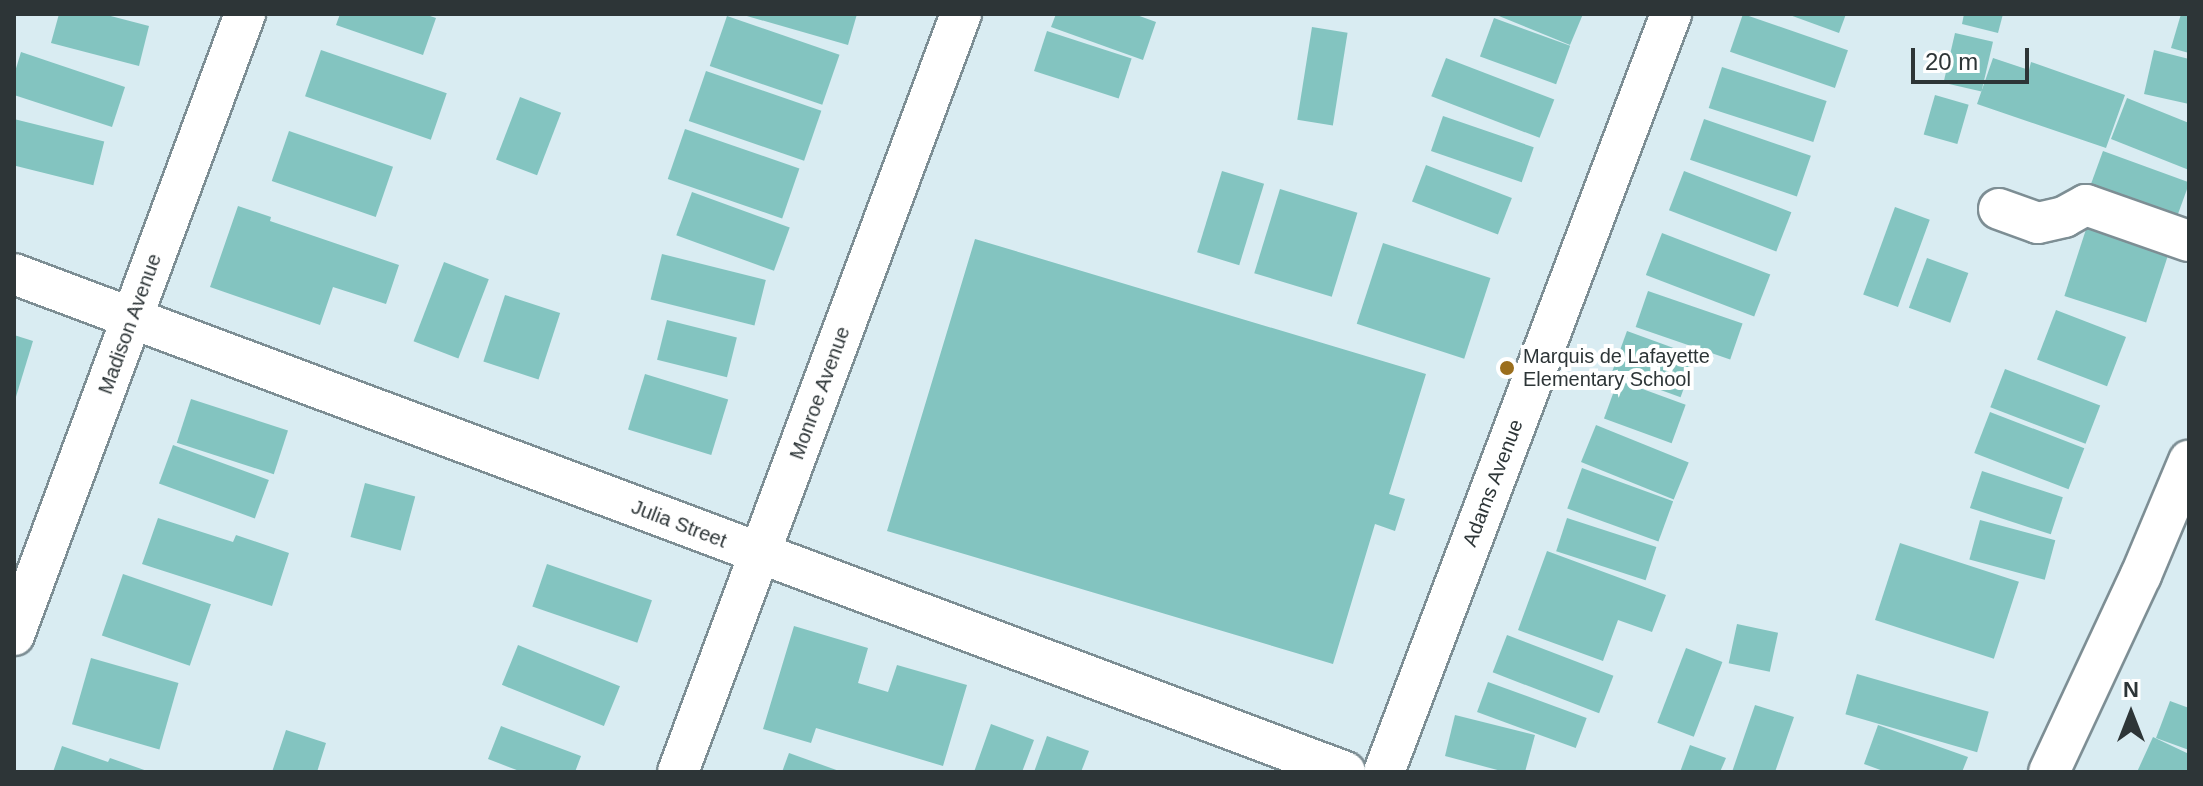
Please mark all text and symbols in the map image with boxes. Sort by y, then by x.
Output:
scale bar [1915,32,2033,82]
text: 20 m [1925,48,1978,75]
street label: Madison Avenue [93,250,167,398]
street label: Monroe Avenue [785,323,855,463]
place label: Marquis de Lafayette Elementary School [1523,344,1710,391]
marker: Marquis de Lafayette Elementary School [1498,359,1516,377]
street label: Adams Avenue [1458,416,1528,550]
street label: Julia Street [628,495,730,553]
north arrow [2091,674,2171,754]
text: N [2123,677,2139,702]

